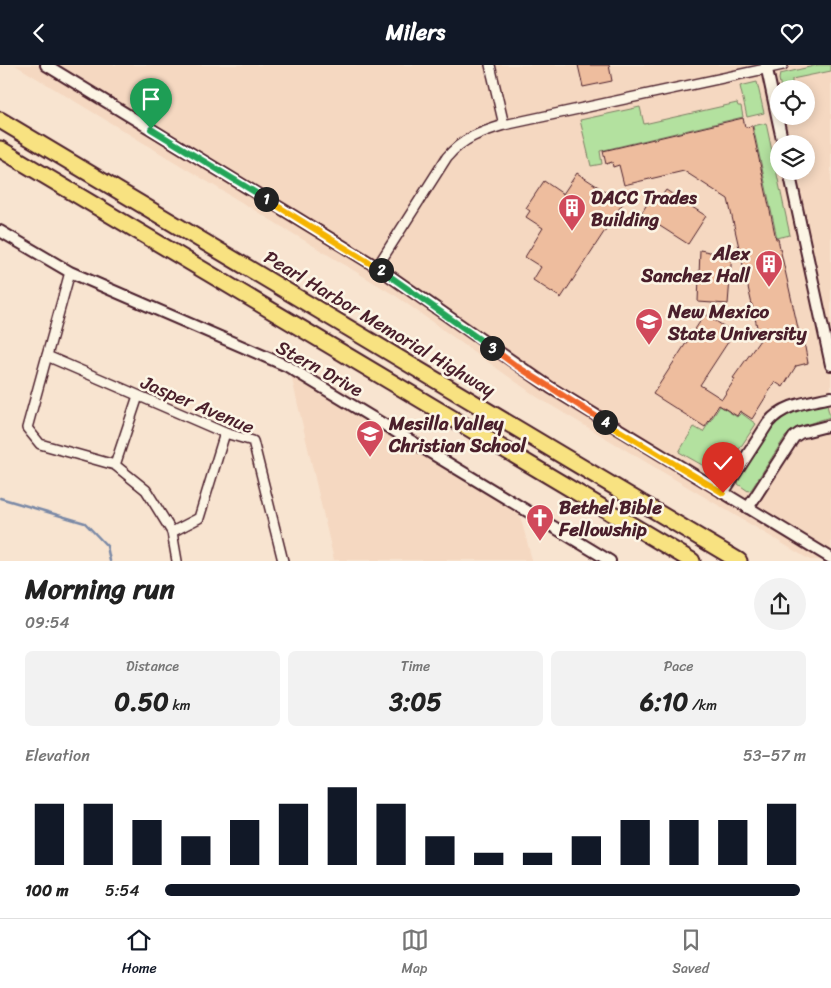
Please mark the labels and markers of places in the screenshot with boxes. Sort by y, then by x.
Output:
pin [130,78,172,129]
place label: DACC Trades Building [591,181,698,236]
pin: 1 [254,187,278,211]
building icon: DACC Trades Building [557,193,587,232]
place label: Alex Sanchez Hall [640,237,751,292]
building icon: Alex Sanchez Hall [754,249,784,288]
pin: 2 [368,257,394,283]
place label: New Mexico State University [667,295,808,350]
school or university icon: New Mexico State University [634,307,664,346]
pin: 3 [480,335,504,361]
place label: Mesilla Valley Christian School [388,407,528,462]
pin: 4 [592,409,618,435]
school or university icon: Mesilla Valley Christian School [355,419,385,458]
pin [702,442,744,493]
place label: Bethel Bible Fellowship [558,491,662,546]
church icon: Bethel Bible Fellowship [525,503,555,542]

